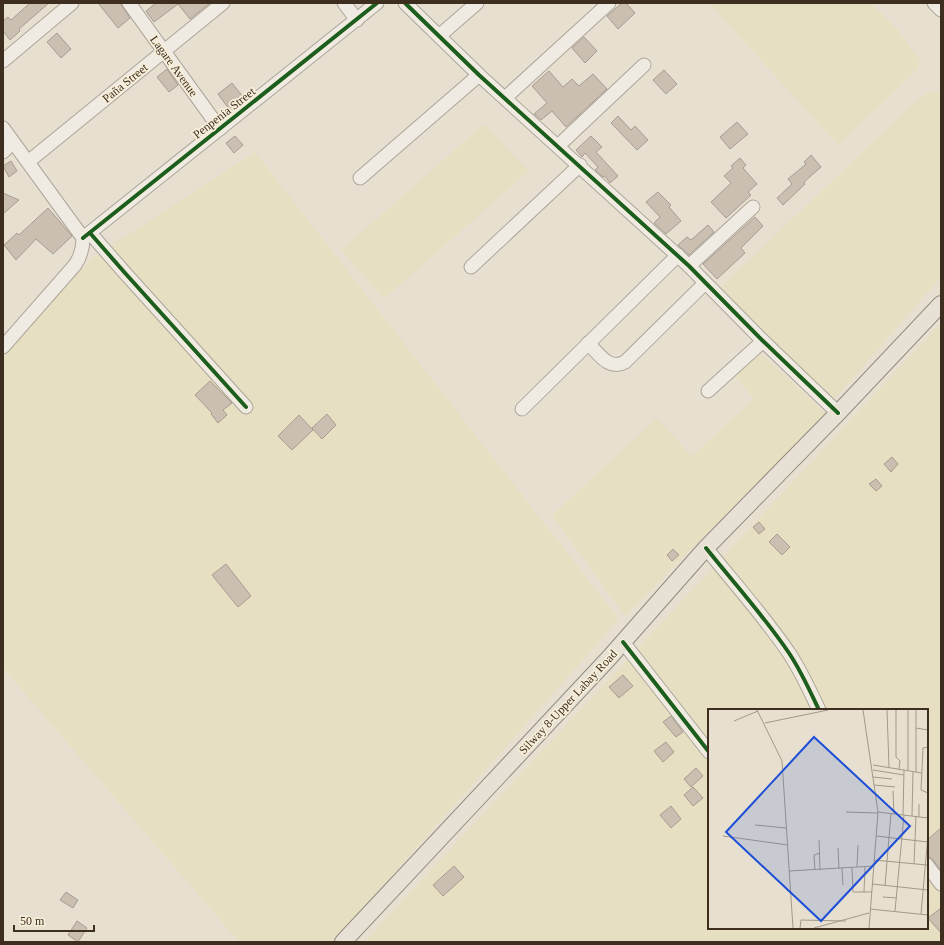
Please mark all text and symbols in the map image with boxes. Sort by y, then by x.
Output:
street label: Lagare Avenue [147,33,201,99]
street label: Paña Street [99,60,151,106]
street label: Penpenia Street [190,84,258,142]
street label: Silway 8-Upper Labay Road [516,647,620,757]
inset map [708,709,928,929]
scale bar [14,907,94,933]
text: 50 m [20,914,45,928]

